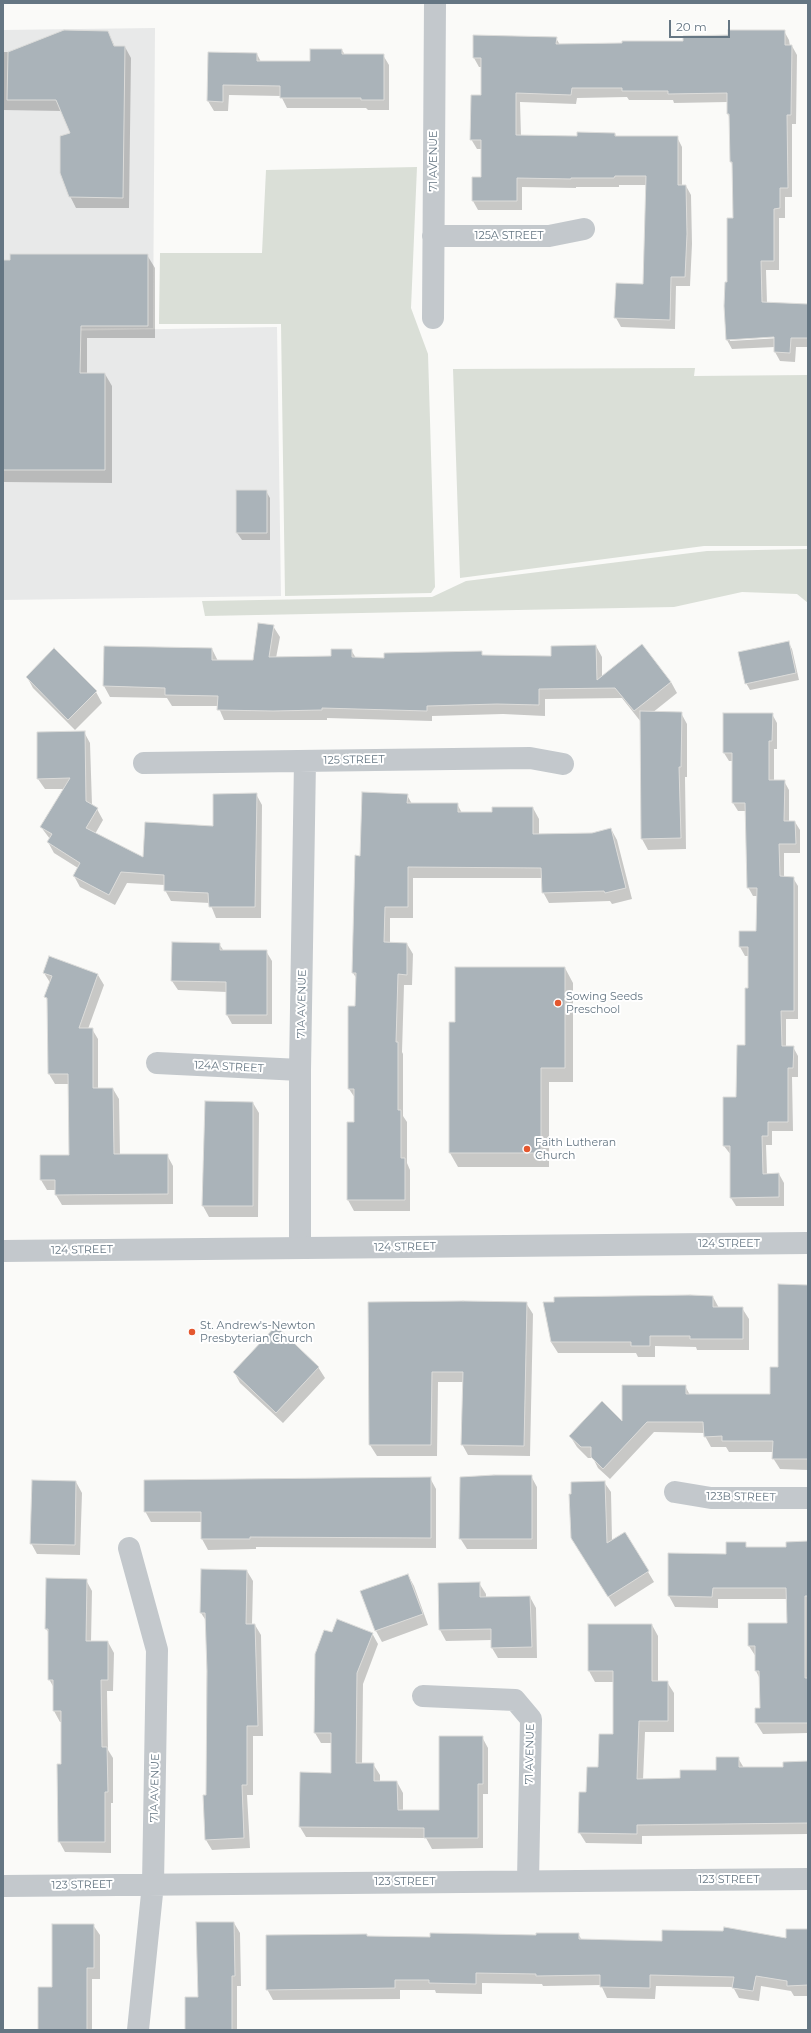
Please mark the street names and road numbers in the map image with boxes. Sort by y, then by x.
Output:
street label: 71 AVENUE [427,131,441,191]
street label: 125A STREET [474,229,544,243]
street label: 125 STREET [323,753,385,767]
street label: 71A AVENUE [295,970,309,1038]
street label: 124A STREET [194,1059,264,1075]
street label: 124 STREET [698,1237,760,1251]
street label: 124 STREET [374,1240,436,1254]
street label: 124 STREET [51,1243,113,1257]
street label: 123B STREET [706,1490,776,1504]
street label: 71 AVENUE [523,1723,537,1785]
street label: 71A AVENUE [148,1754,162,1822]
street label: 123 STREET [698,1873,760,1887]
street label: 123 STREET [374,1875,436,1889]
street label: 123 STREET [51,1878,113,1892]

